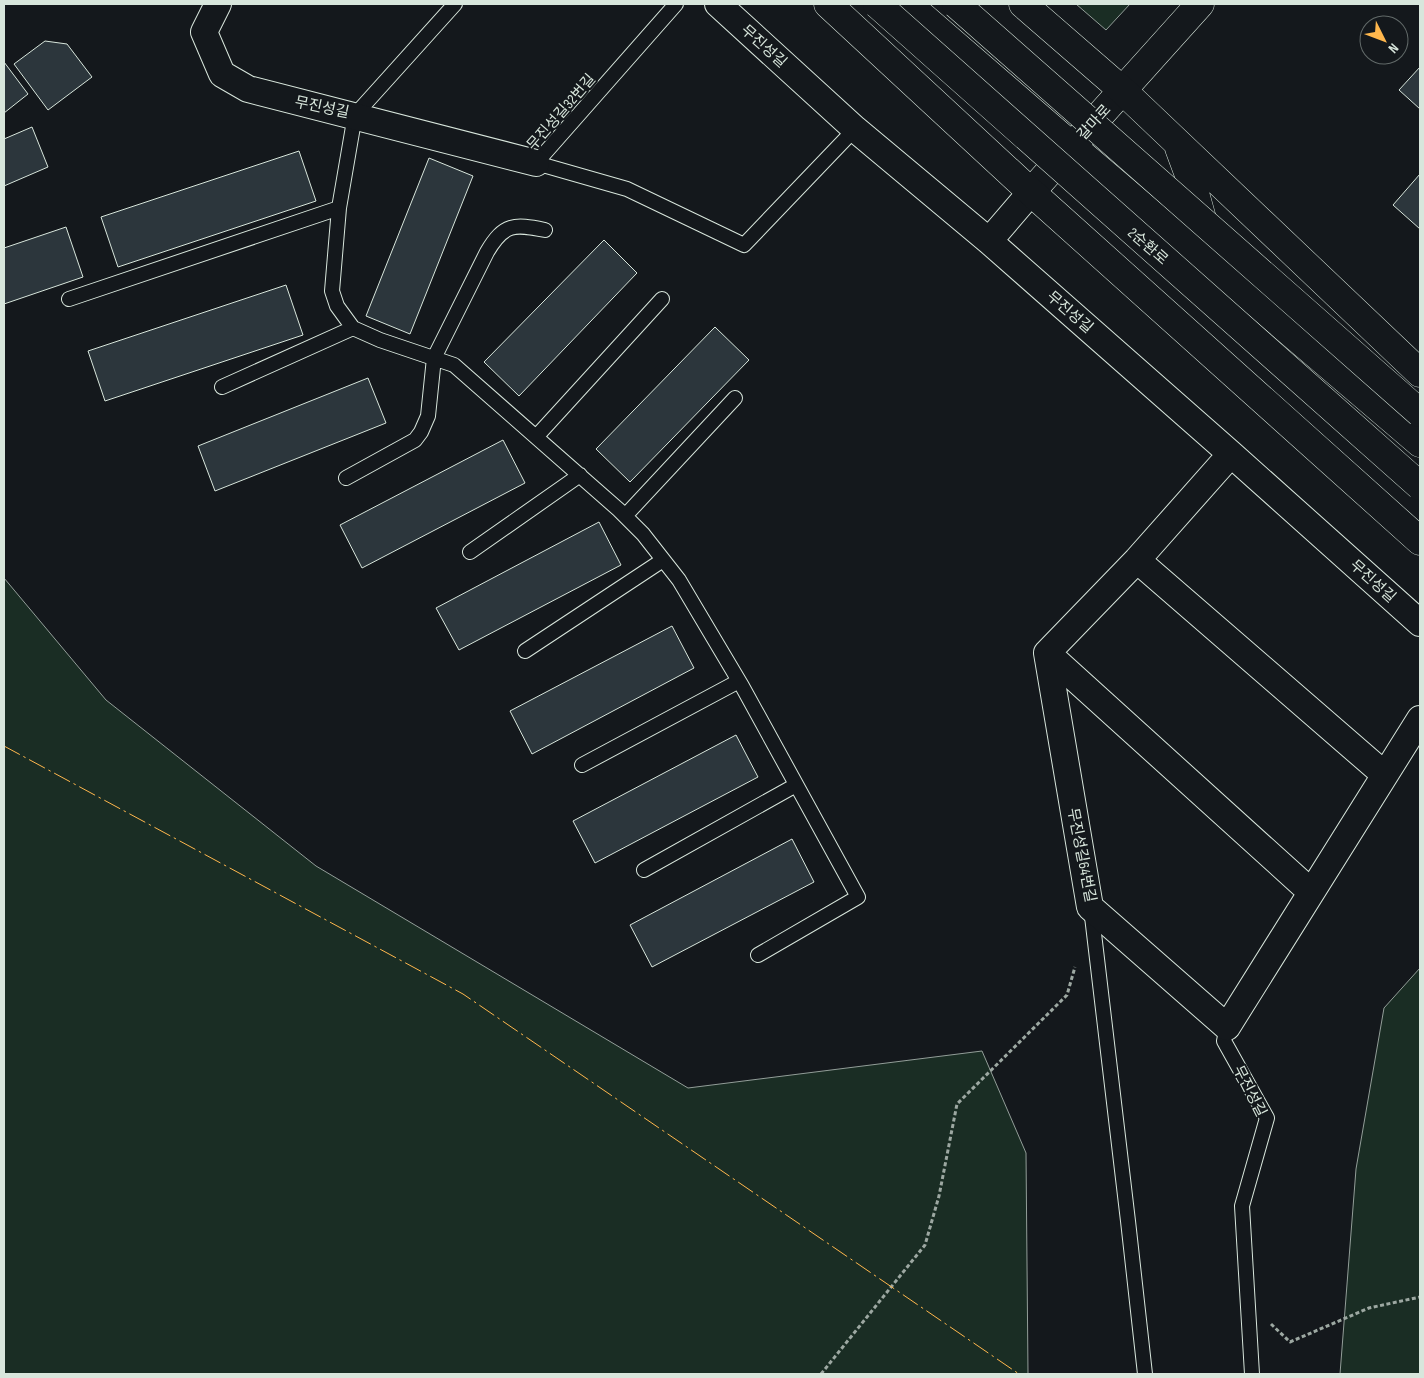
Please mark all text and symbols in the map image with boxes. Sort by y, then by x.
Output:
north arrow [1359,15,1409,65]
street label: 무진성길 [737,21,791,72]
text: N [1384,40,1402,57]
street label: 무진성길32번길 [523,70,600,155]
street label: 무진성길 [293,92,351,123]
street label: 갈마로 [1073,101,1115,144]
street label: 2순환로 [1123,224,1172,269]
street label: 무진성길 [1043,287,1097,338]
street label: 무진성길 [1346,556,1400,607]
street label: 무진성길64번길 [1063,806,1100,904]
street label: 무진성길 [1229,1062,1271,1120]

